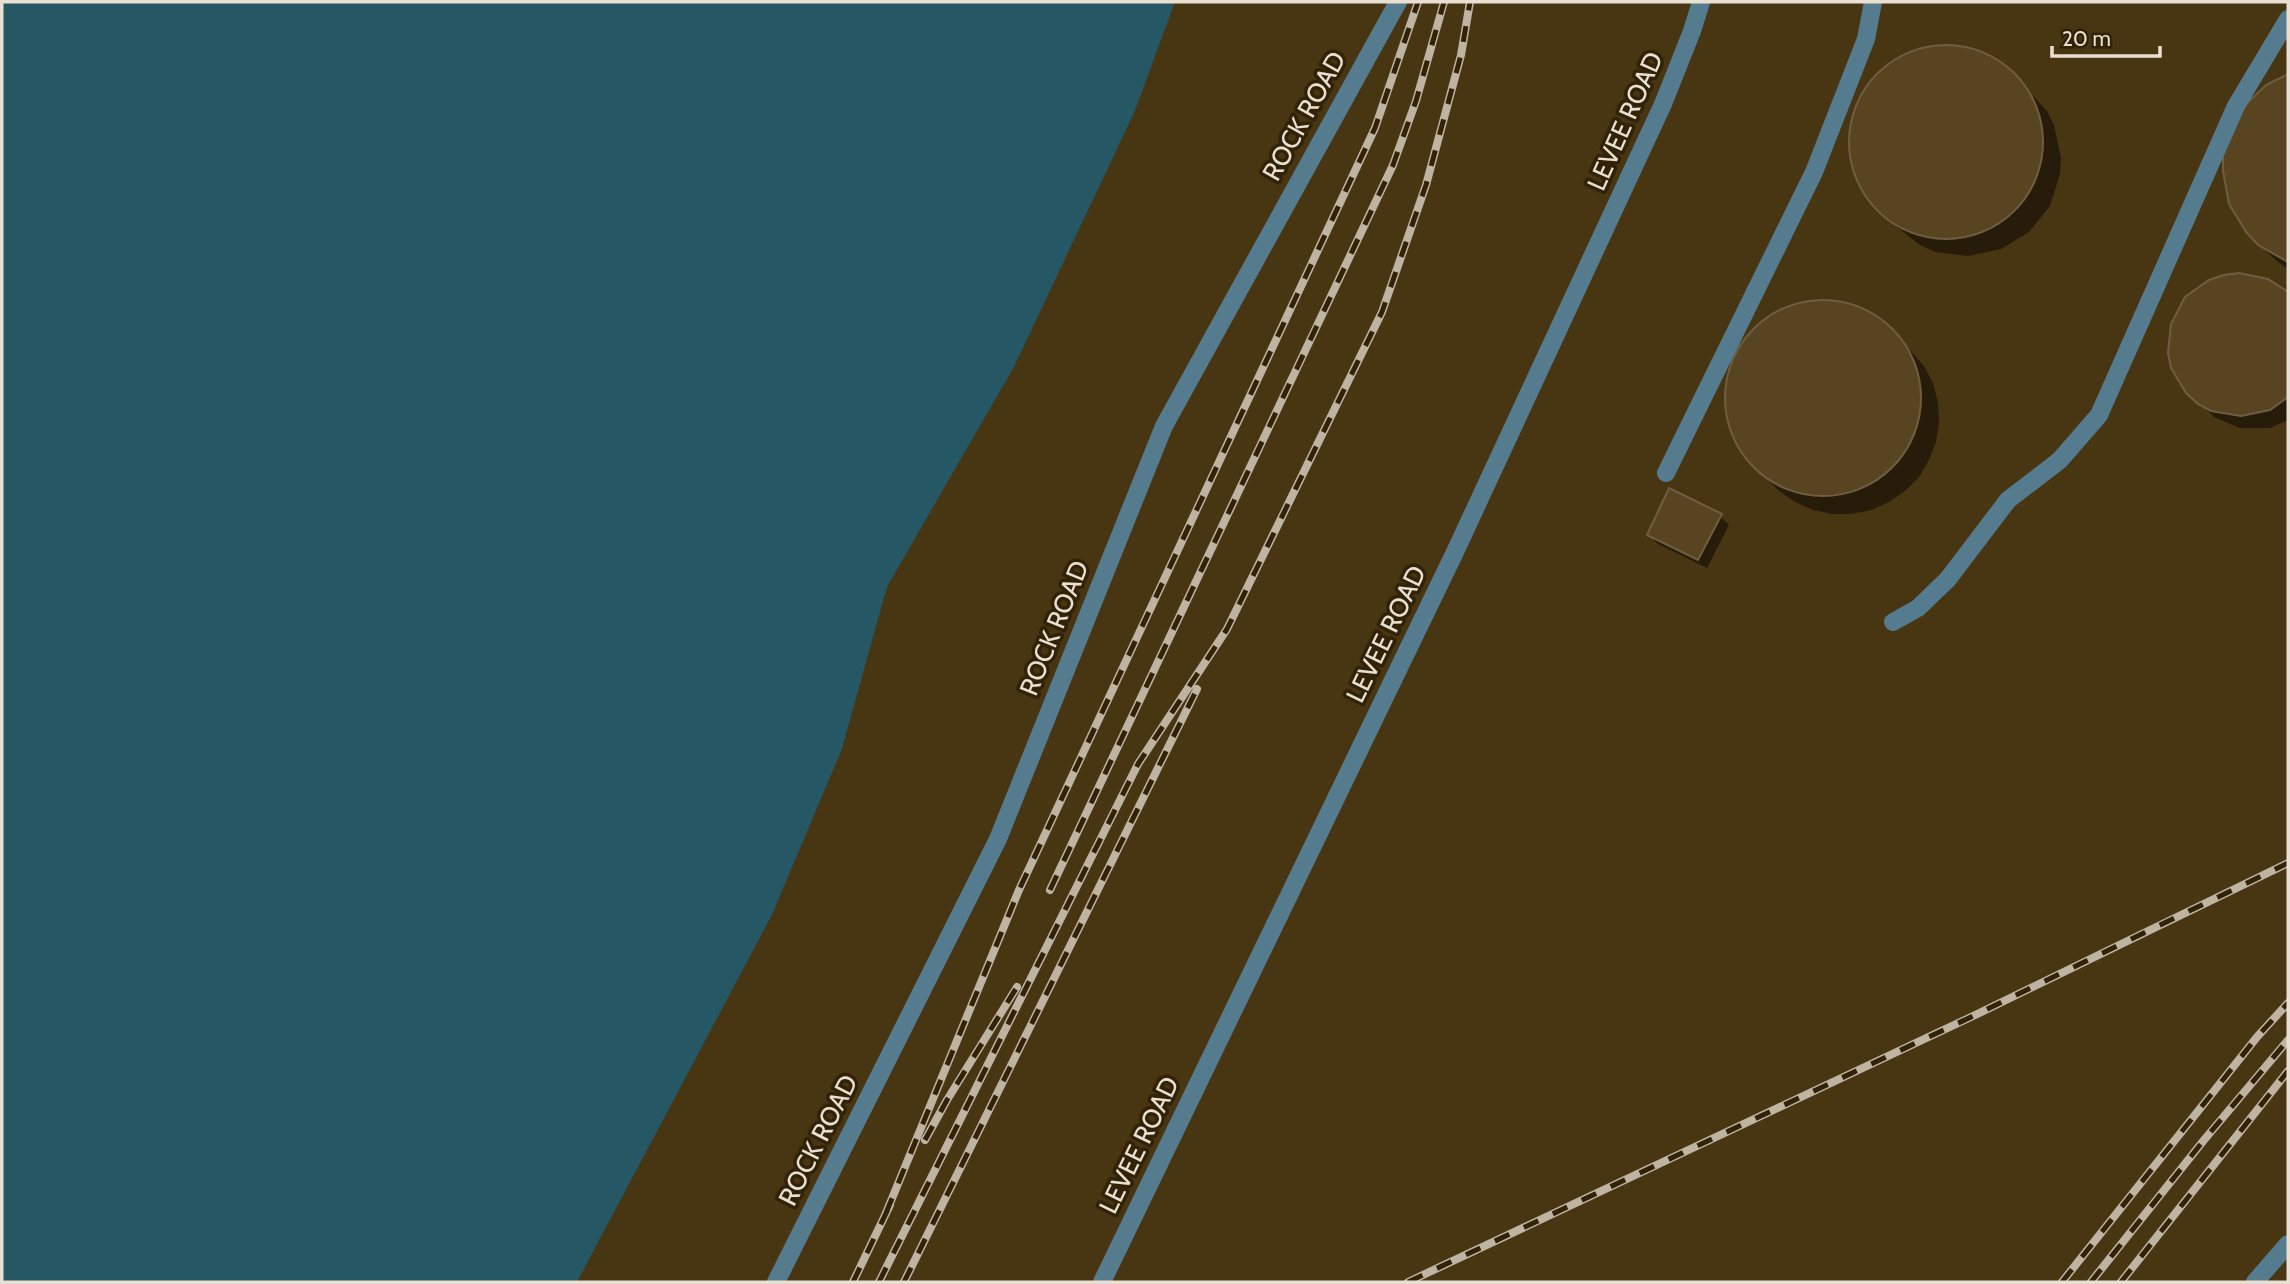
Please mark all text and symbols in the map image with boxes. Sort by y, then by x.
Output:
scale bar [2052,14,2160,58]
text: 20 m [2062,26,2111,51]
street label: ROCK ROAD [1255,46,1353,186]
street label: LEVEE ROAD [1580,47,1670,195]
street label: ROCK ROAD [1012,556,1096,700]
street label: LEVEE ROAD [1339,560,1433,708]
street label: ROCK ROAD [771,1069,865,1211]
street label: LEVEE ROAD [1092,1071,1186,1219]

